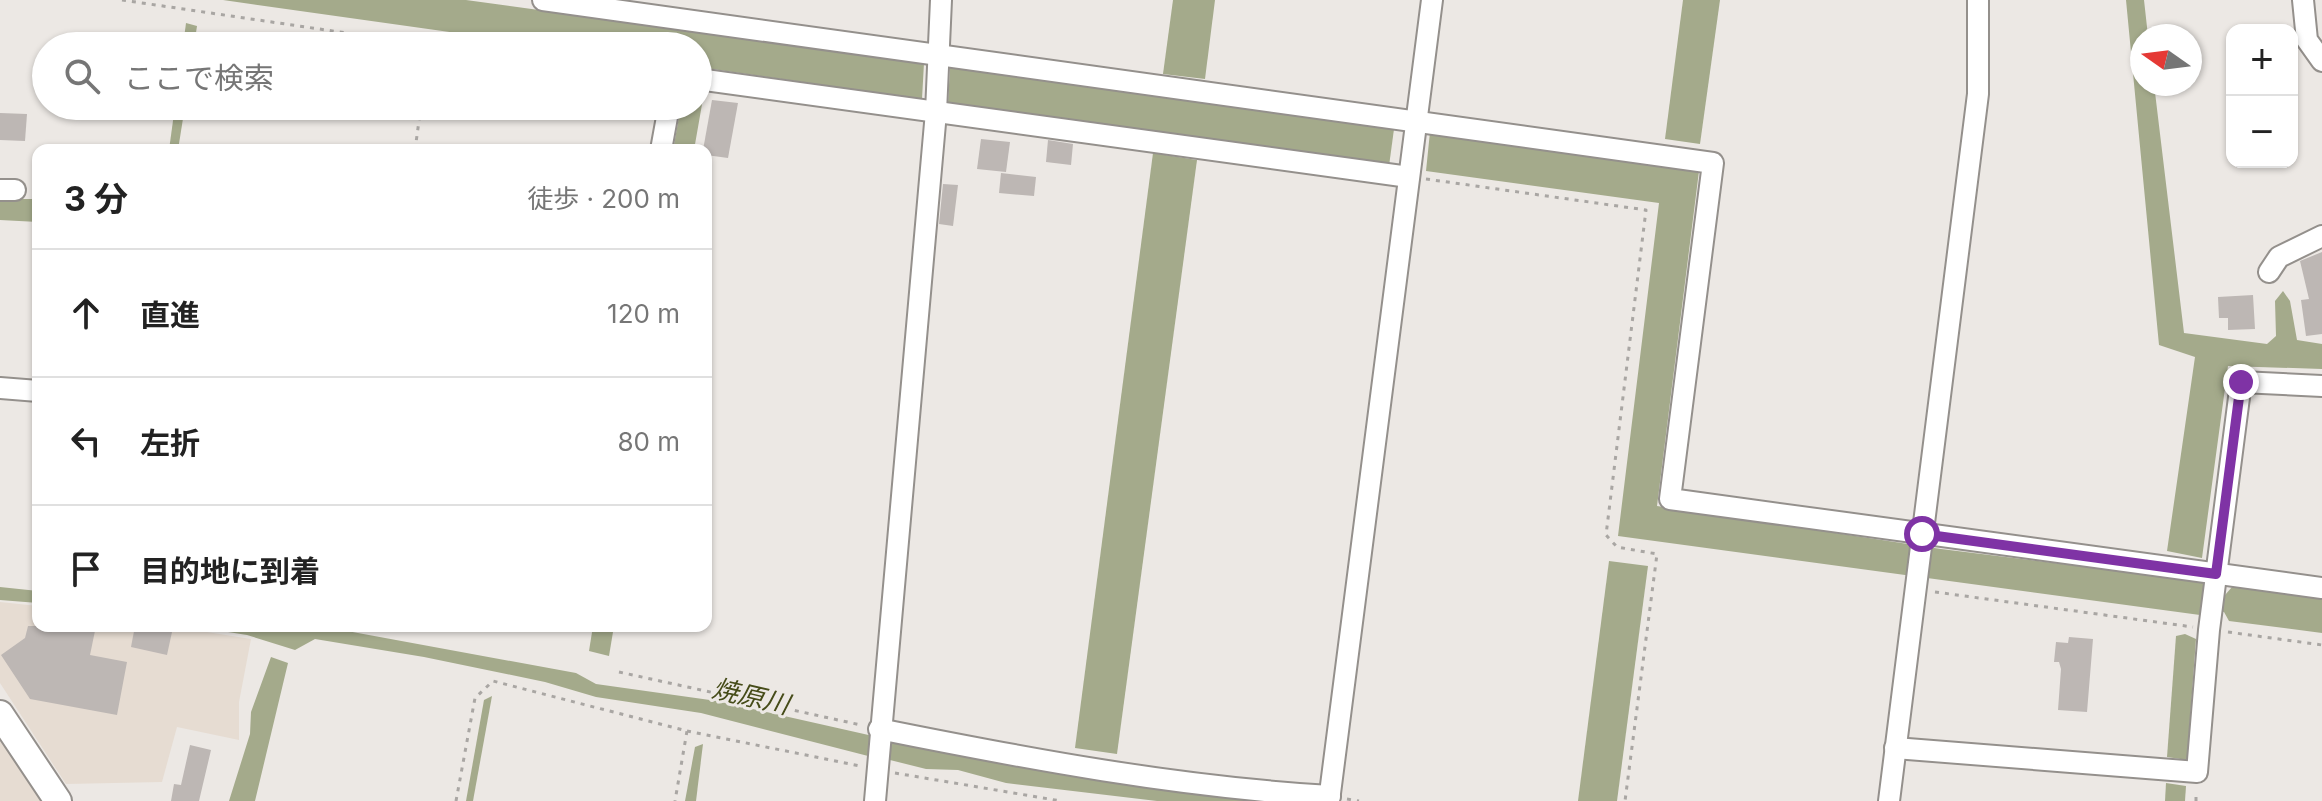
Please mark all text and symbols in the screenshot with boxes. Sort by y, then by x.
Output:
north arrow [2130,24,2202,96]
map controls [2226,24,2298,168]
button: + [2226,24,2298,96]
search box [32,32,712,120]
icon: search [60,54,104,98]
text: ここで検索 [124,60,274,96]
button: − [2226,96,2298,168]
text: 3 分 [64,178,128,219]
text: 徒歩 · 200 m [527,183,680,214]
icon: ahead [64,291,108,335]
text: 直進 [140,297,200,333]
text: 120 m [607,298,680,329]
route end [2223,364,2259,400]
icon: left [64,419,108,463]
text: 左折 [140,425,200,461]
text: 80 m [617,426,680,457]
route start [1904,516,1940,552]
icon: arrive [64,547,108,591]
text: 目的地に到着 [140,553,320,589]
water label: 焼原川 [710,672,795,721]

